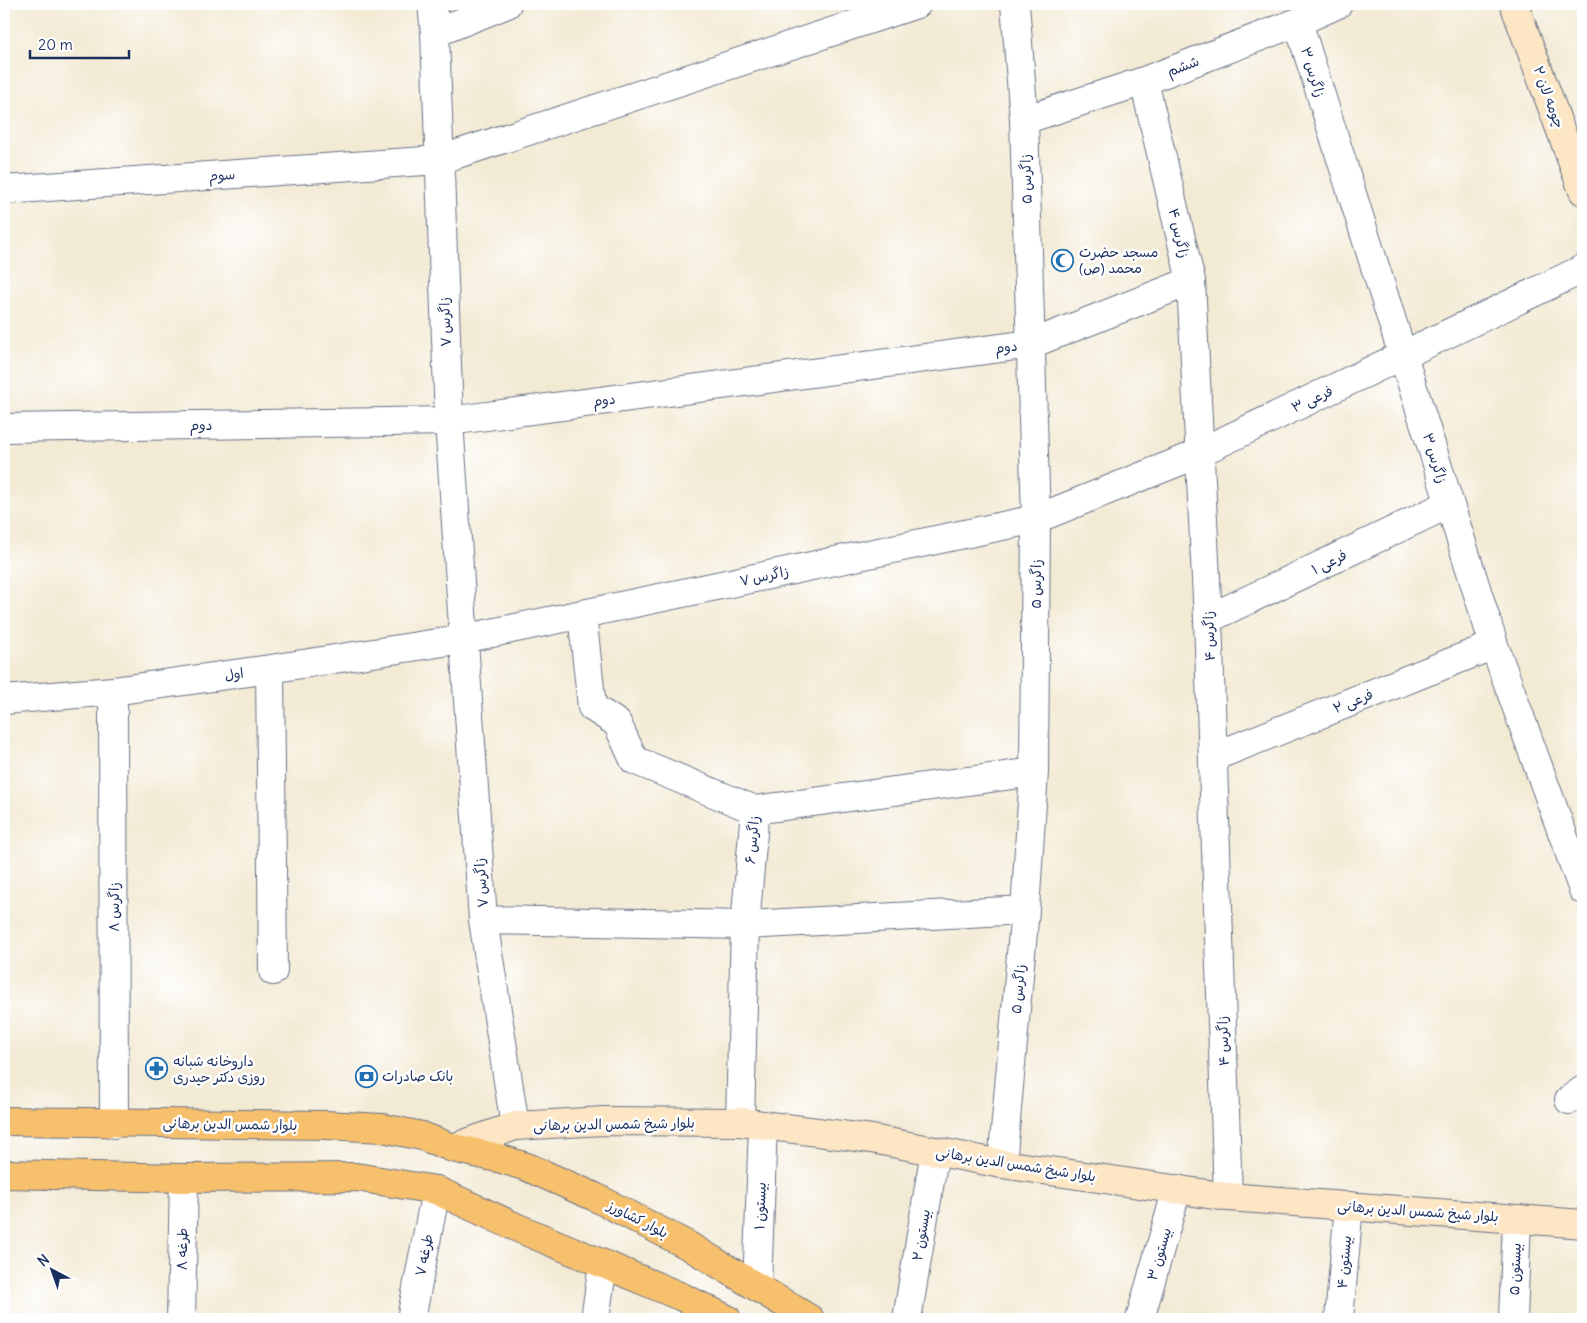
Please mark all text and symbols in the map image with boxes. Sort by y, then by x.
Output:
scale bar [30,28,129,60]
text: 20 m [38,35,73,54]
street label: زاگرس ۳ [1297,45,1329,99]
street label: ششم [1164,52,1202,82]
street label: چومه لان ۲ [1528,63,1569,131]
street label: زاگرس ۵ [1016,154,1036,204]
street label: سوم [208,165,236,188]
street label: ۴ زاگرس [1165,206,1193,260]
place label: مسجد حضرت محمد (ص) [1079,243,1158,277]
mosque icon: مسجد حضرت محمد (ص) [1051,248,1075,272]
street label: زاگرس ۷ [435,297,455,347]
street label: دوم [993,337,1019,359]
street label: فرعی ۳ [1288,382,1336,416]
street label: دوم [591,390,617,412]
street label: دوم [189,416,213,436]
street label: زاگرس ۳ [1419,431,1451,485]
street label: فرعی ۱ [1308,546,1350,578]
street label: زاگرس ۵ [1027,559,1045,609]
street label: زاگرس ۷ [738,562,790,590]
street label: ۴ زاگرس [1199,610,1219,662]
street label: اول [223,664,245,684]
street label: فرعی ۲ [1330,685,1376,717]
street label: زاگرس ۶ [741,815,763,865]
street label: زاگرس ۷ [470,857,492,909]
street label: زاگرس ۸ [105,882,123,932]
street label: زاگرس ۵ [1007,963,1029,1015]
street label: ۴ زاگرس [1213,1015,1233,1067]
place label: داروخانه شبانه روزی دکتر حیدری [173,1052,265,1086]
pharmacy icon: داروخانه شبانه روزی دکتر حیدری [145,1057,169,1081]
bank icon: بانک صادرات [354,1064,378,1088]
place label: بانک صادرات [382,1067,453,1085]
street label: بلوار شمس الدین برهانی [163,1114,297,1134]
street label: بلوار شیخ شمس الدین برهانی [533,1114,695,1135]
street label: بلوار شیخ شمس الدین برهانی [935,1142,1097,1187]
street label: بیستون ۱ [750,1182,770,1230]
street label: بلوار کشاورز [604,1196,671,1242]
street label: بلوار شیخ شمس الدین برهانی [1337,1196,1499,1227]
street label: بیستون ۲ [908,1208,934,1262]
street label: بیستون ۳ [1143,1225,1175,1283]
street label: طرغه ۸ [173,1227,191,1271]
street label: طرغه ۷ [411,1232,437,1278]
street label: بیستون ۴ [1333,1235,1355,1289]
street label: بیستون ۵ [1505,1242,1525,1296]
north arrow [28,1246,78,1296]
text: N [34,1250,53,1270]

